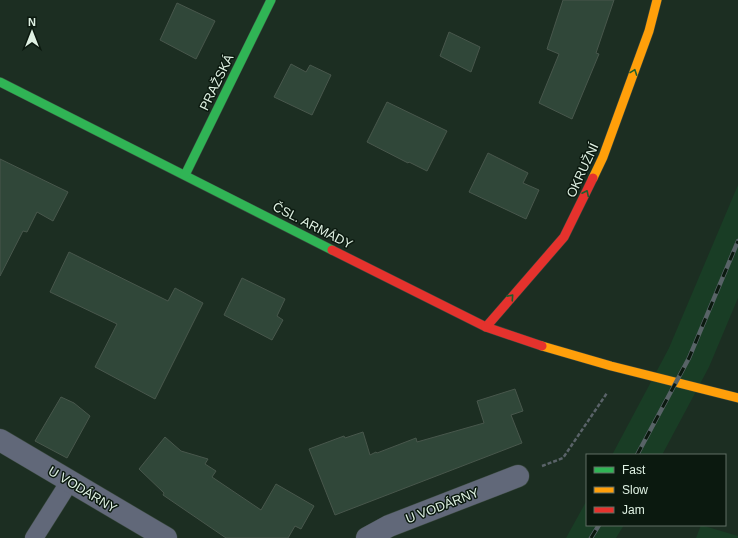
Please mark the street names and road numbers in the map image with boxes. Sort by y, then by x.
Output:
street label: PRAŽSKÁ [196,51,237,113]
street label: OKRUŽNÍ [563,140,602,200]
street label: ČSL. ARMÁDY [270,199,355,252]
street label: U VODÁRNY [46,463,120,516]
street label: U VODÁRNY [403,484,481,526]

